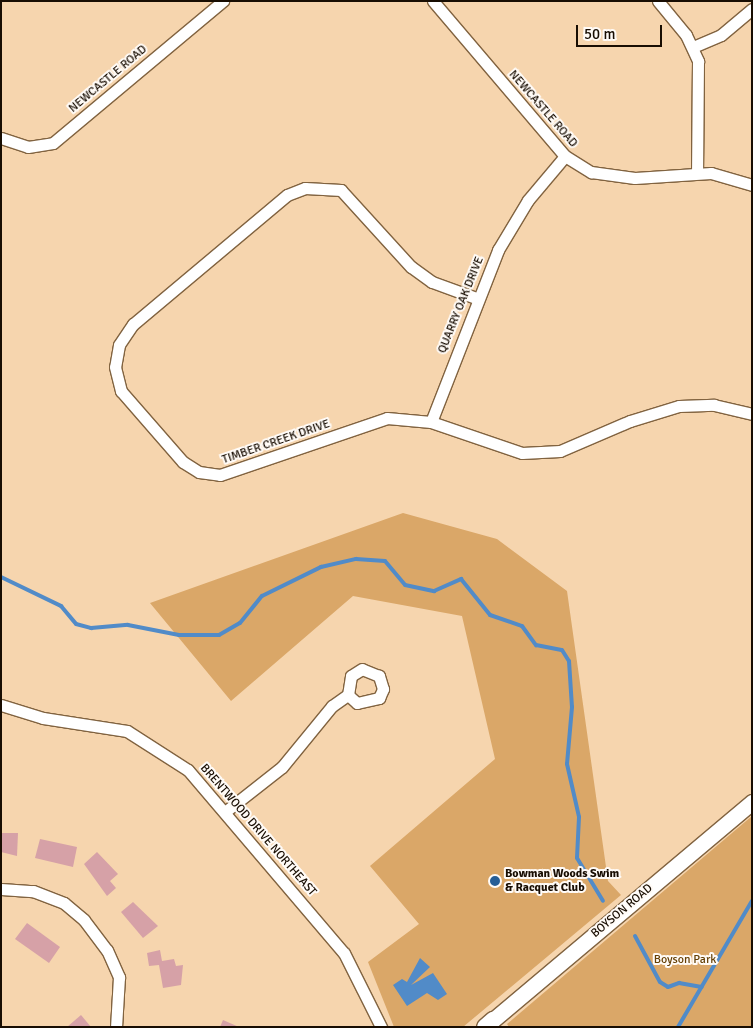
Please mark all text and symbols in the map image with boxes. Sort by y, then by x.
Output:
scale bar [578,15,664,47]
text: 50 m [584,25,615,43]
street label: NEWCASTLE ROAD [66,42,150,116]
street label: NEWCASTLE ROAD [506,68,580,150]
street label: QUARRY OAK DRIVE [435,255,487,355]
street label: TIMBER CREEK DRIVE [220,417,332,467]
street label: BRENTWOOD DRIVE NORTHEAST [197,761,319,899]
place label: Bowman Woods Swim & Racquet Club [505,867,619,895]
marker: Bowman Woods Swim & Racquet Club [489,875,501,887]
street label: BOYSON ROAD [588,881,656,941]
park label: Boyson Park [654,953,716,967]

